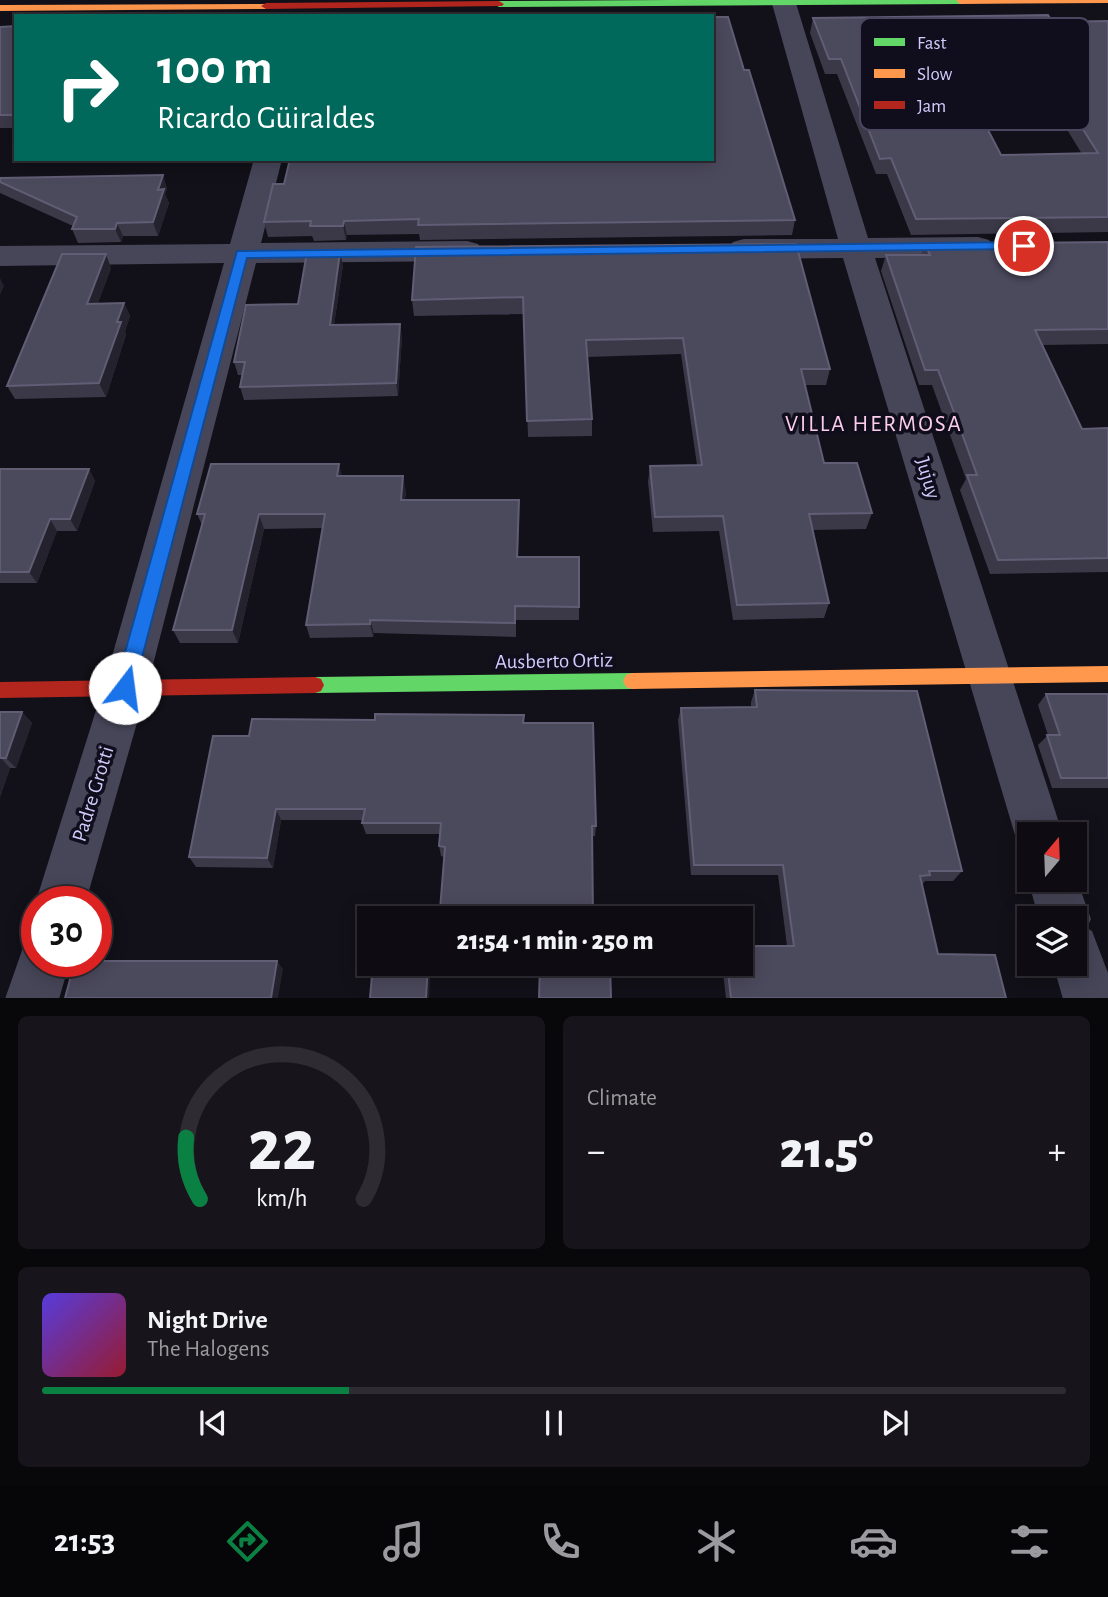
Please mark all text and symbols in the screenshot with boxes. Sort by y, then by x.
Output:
legend [860,18,1090,130]
text: Fast [917,34,947,53]
icon: right [42,42,133,133]
text: 100 m [157,44,273,93]
text: Slow [917,65,953,84]
text: Jam [917,97,946,116]
text: Ricardo Güiraldes [157,102,375,134]
pin [994,216,1054,276]
icon: arrive [1005,227,1043,265]
district label: VILLA HERMOSA [785,413,963,436]
street label: Jujuy [912,455,944,501]
street label: Ausberto Ortiz [495,649,613,673]
position arrow [88,651,162,725]
street label: Padre Grotti [69,744,117,844]
north arrow [1017,822,1087,892]
map controls [1017,822,1087,976]
speed limit sign: 30 [21,886,112,977]
button: layers [1017,906,1087,976]
text: 21:54 · 1 min · 250 m [456,928,654,954]
text: Climate [587,1087,657,1110]
text: 22 [247,1111,316,1184]
text: 21.5° [780,1125,873,1177]
text: − [587,1133,605,1171]
text: + [1048,1133,1066,1171]
text: km/h [256,1185,307,1210]
text: Night Drive [147,1307,268,1333]
text: The Halogens [147,1338,269,1361]
icon: previous [194,1404,232,1442]
icon: pause [535,1404,573,1442]
icon: next [876,1404,914,1442]
icon: directions [223,1517,272,1566]
icon: music [379,1517,428,1566]
icon: phone [536,1517,585,1566]
icon: climate [692,1517,741,1566]
icon: car [849,1517,898,1566]
icon: filters [1005,1517,1054,1566]
text: 21:53 [54,1525,115,1557]

